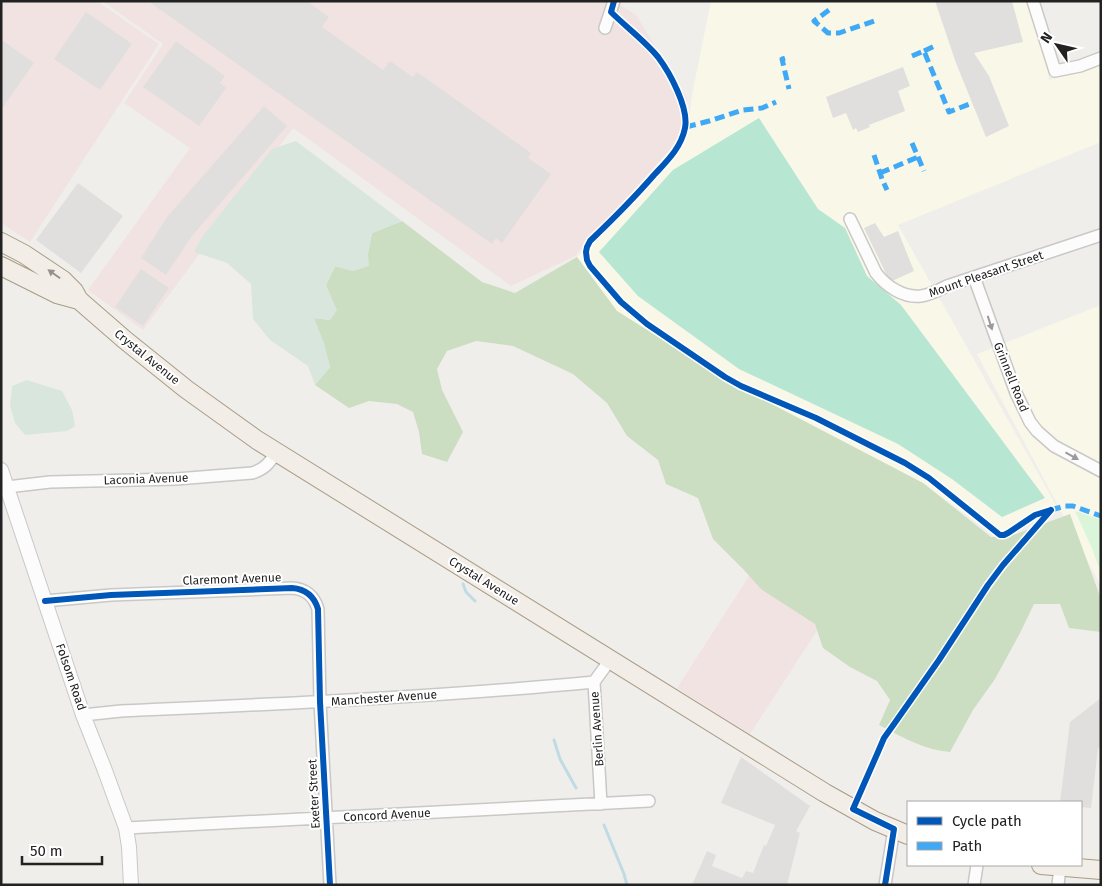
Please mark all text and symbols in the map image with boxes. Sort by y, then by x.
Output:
north arrow [1032,20,1082,70]
text: N [1037,29,1056,47]
street label: Mount Pleasant Street [927,248,1046,300]
one-way arrow [48,269,61,279]
one-way arrow [987,315,995,330]
street label: Crystal Avenue [112,326,182,388]
street label: Grinnell Road [991,340,1031,414]
one-way arrow [1066,452,1079,461]
street label: Laconia Avenue [103,471,189,487]
street label: Crystal Avenue [446,554,522,608]
street label: Claremont Avenue [182,570,282,588]
street label: Folsom Road [53,642,89,712]
street label: Manchester Avenue [331,687,437,709]
street label: Berlin Avenue [587,691,607,767]
street label: Exeter Street [305,758,323,829]
legend [907,801,1082,866]
street label: Concord Avenue [343,806,431,824]
text: Cycle path [952,812,1022,830]
scale bar [22,834,102,866]
text: Path [952,837,982,855]
text: 50 m [30,842,63,860]

